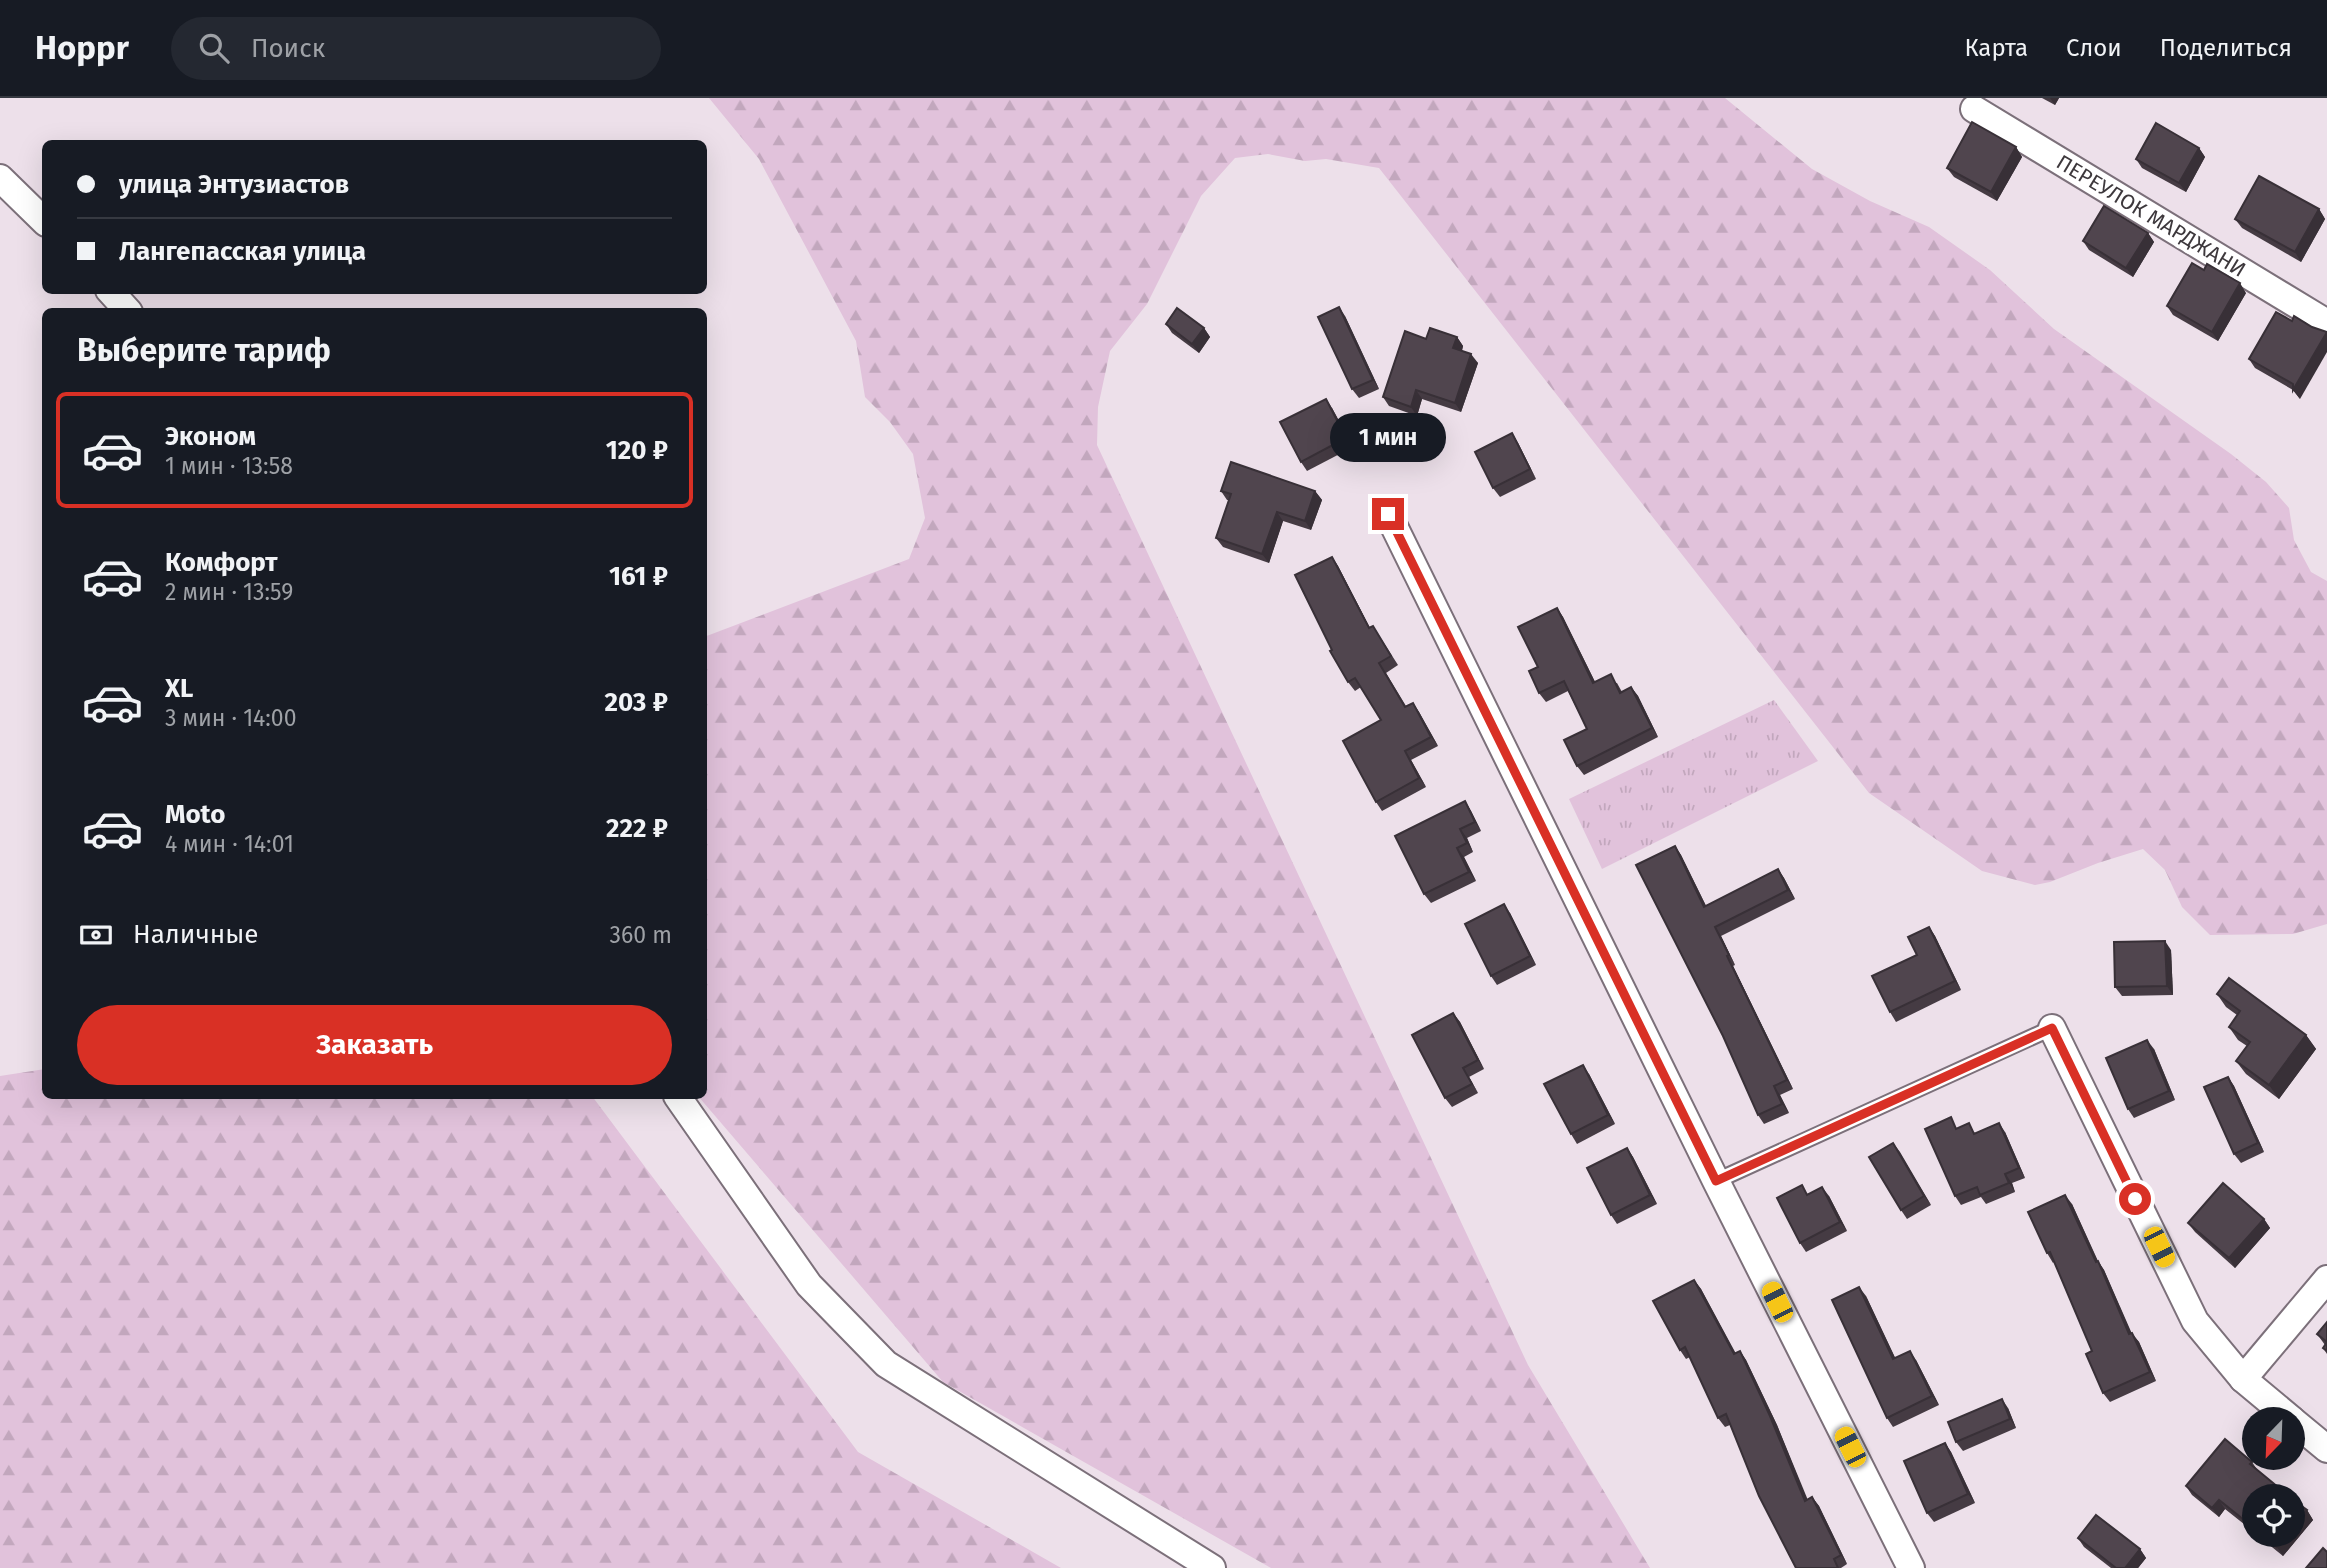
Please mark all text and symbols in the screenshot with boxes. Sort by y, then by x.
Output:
search box [171,17,661,80]
text: Hoppr [35,28,129,68]
icon: search [195,29,233,67]
text: Поиск [251,33,325,64]
text: Карта [1964,34,2028,62]
text: Слои [2066,34,2122,62]
text: Поделиться [2160,34,2292,62]
street label: ПЕРЕУЛОК МАРДЖАНИ [2052,149,2250,283]
text: улица Энтузиастов [119,169,349,200]
text: Лангепасская улица [119,236,366,267]
text: Выберите тариф [77,331,331,369]
callout: 1 мин [1330,412,1446,462]
icon: car [81,419,144,482]
text: Эконом [165,421,256,452]
text: 1 мин [1359,423,1417,451]
text: 120 ₽ [606,435,668,466]
text: 1 мин · 13:58 [165,452,293,480]
route end [1372,498,1404,530]
icon: car [81,545,144,608]
text: Комфорт [165,547,278,578]
text: 161 ₽ [609,561,668,592]
text: 2 мин · 13:59 [165,578,293,606]
icon: car [81,671,144,734]
text: XL [165,673,193,704]
text: 203 ₽ [604,687,668,718]
text: 3 мин · 14:00 [165,704,297,732]
icon: car [81,797,144,860]
text: Moto [165,799,225,830]
text: 222 ₽ [606,813,668,844]
text: 4 мин · 14:01 [165,830,294,858]
icon: cash [77,916,115,954]
text: Наличные [133,919,258,950]
text: 360 m [610,921,672,949]
button: Заказать [77,1005,672,1085]
route start [2119,1183,2151,1215]
car [2141,1224,2178,1270]
car [1759,1279,1796,1325]
north arrow [2242,1407,2305,1470]
map controls [2242,1407,2305,1547]
car [1832,1424,1869,1470]
button: locate [2242,1484,2305,1547]

